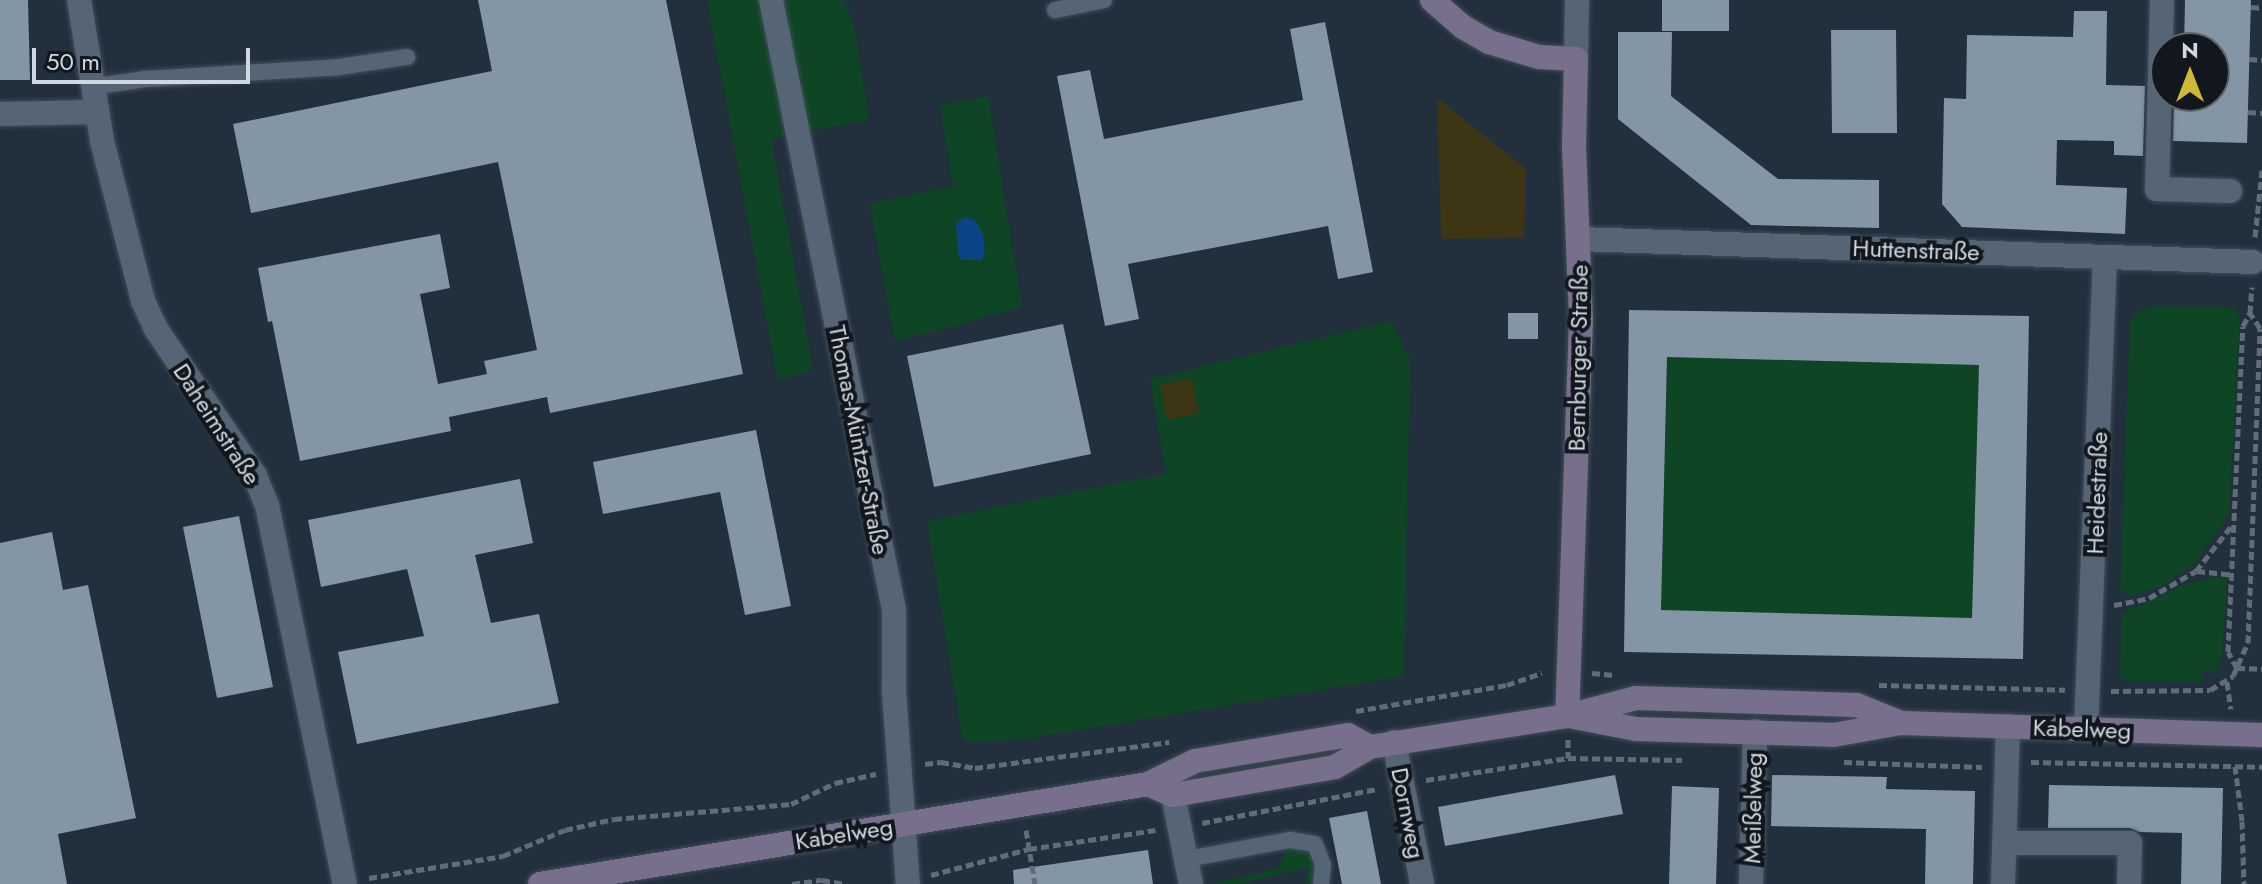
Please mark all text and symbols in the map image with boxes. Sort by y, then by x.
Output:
scale bar [36,32,254,82]
north arrow [2150,32,2230,112]
text: N [2181,34,2199,66]
text: 50 m [46,44,100,79]
street label: Huttenstraße [1852,233,1980,267]
street label: Bernburger Straße [1562,264,1594,452]
street label: Thomas-Müntzer-Straße [823,323,895,557]
street label: Daheimstraße [167,358,267,490]
street label: Heidestraße [2080,431,2114,555]
street label: Kabelweg [2032,713,2132,745]
street label: Meißelweg [1738,752,1768,864]
street label: Dornweg [1385,765,1431,861]
street label: Kabelweg [793,812,895,856]

